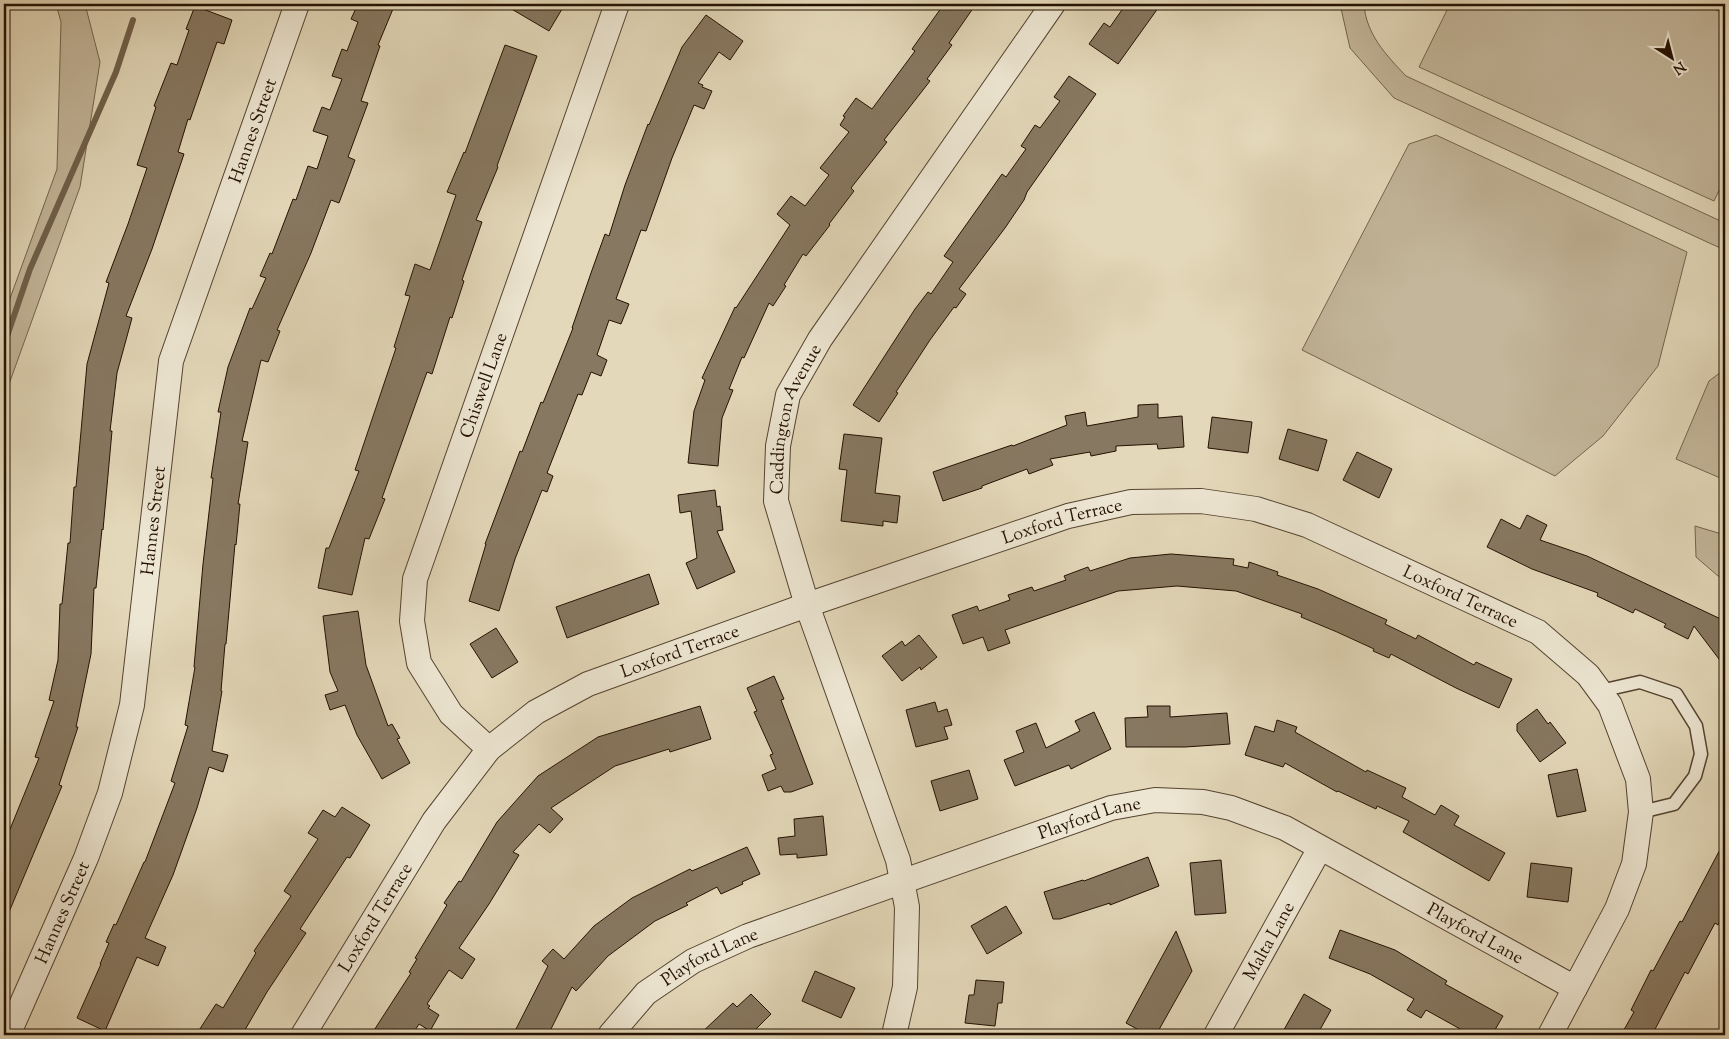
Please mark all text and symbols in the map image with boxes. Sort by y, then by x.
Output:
north arrow [1646,32,1696,82]
text: N [1668,56,1689,78]
street label: Hannes Street [224,75,285,187]
street label: Chiswell Lane [454,329,516,442]
street label: Caddington Avenue [765,340,829,495]
street label: Hannes Street [136,465,174,577]
street label: Loxford Terrace [999,493,1125,553]
street label: Loxford Terrace [1398,560,1522,636]
street label: Loxford Terrace [618,619,743,686]
street label: Playford Lane [1035,792,1143,848]
street label: Hannes Street [30,858,98,969]
street label: Loxford Terrace [333,858,420,978]
street label: Malta Lane [1238,898,1303,986]
street label: Playford Lane [1421,898,1527,972]
street label: Playford Lane [657,922,762,994]

